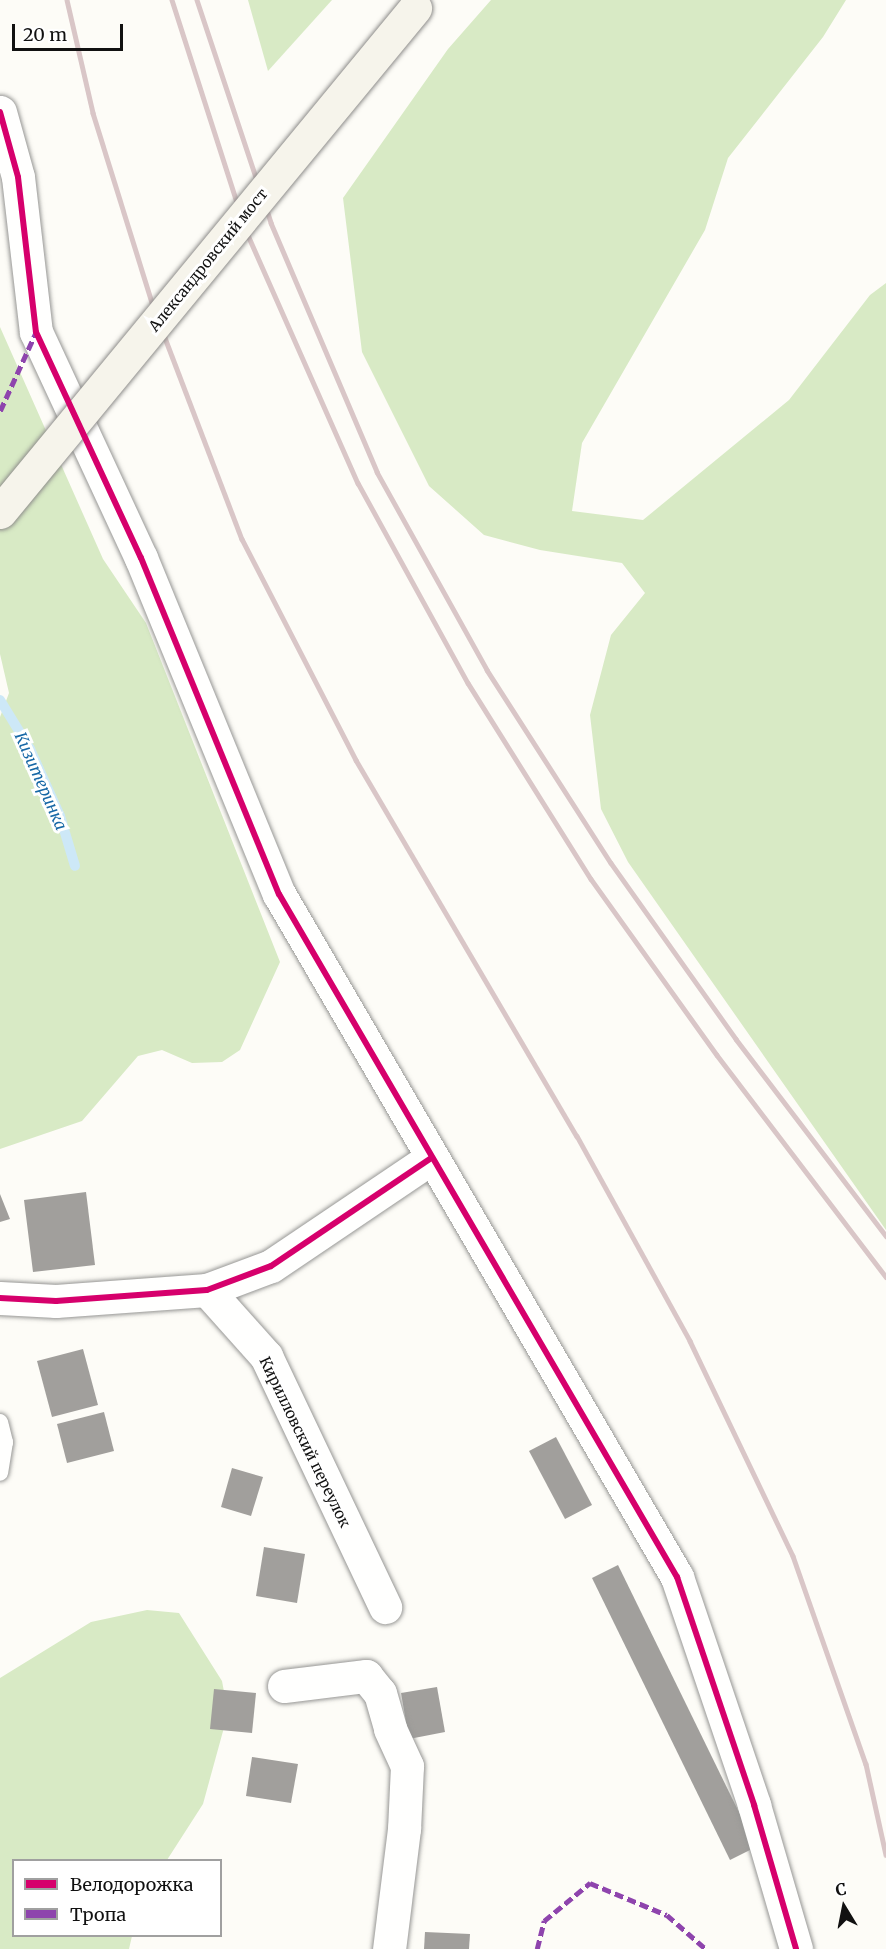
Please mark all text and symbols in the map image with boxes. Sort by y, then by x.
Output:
scale bar [15,12,126,50]
text: 20 m [23,23,67,46]
street label: Александровский мост [145,185,271,335]
water label: Кизитеринка [11,729,71,833]
street label: Кирилловский переулок [256,1354,354,1530]
legend [12,1859,222,1937]
text: Велодорожка [70,1873,193,1896]
north arrow [814,1877,874,1937]
text: С [834,1879,848,1900]
text: Тропа [70,1903,126,1926]

